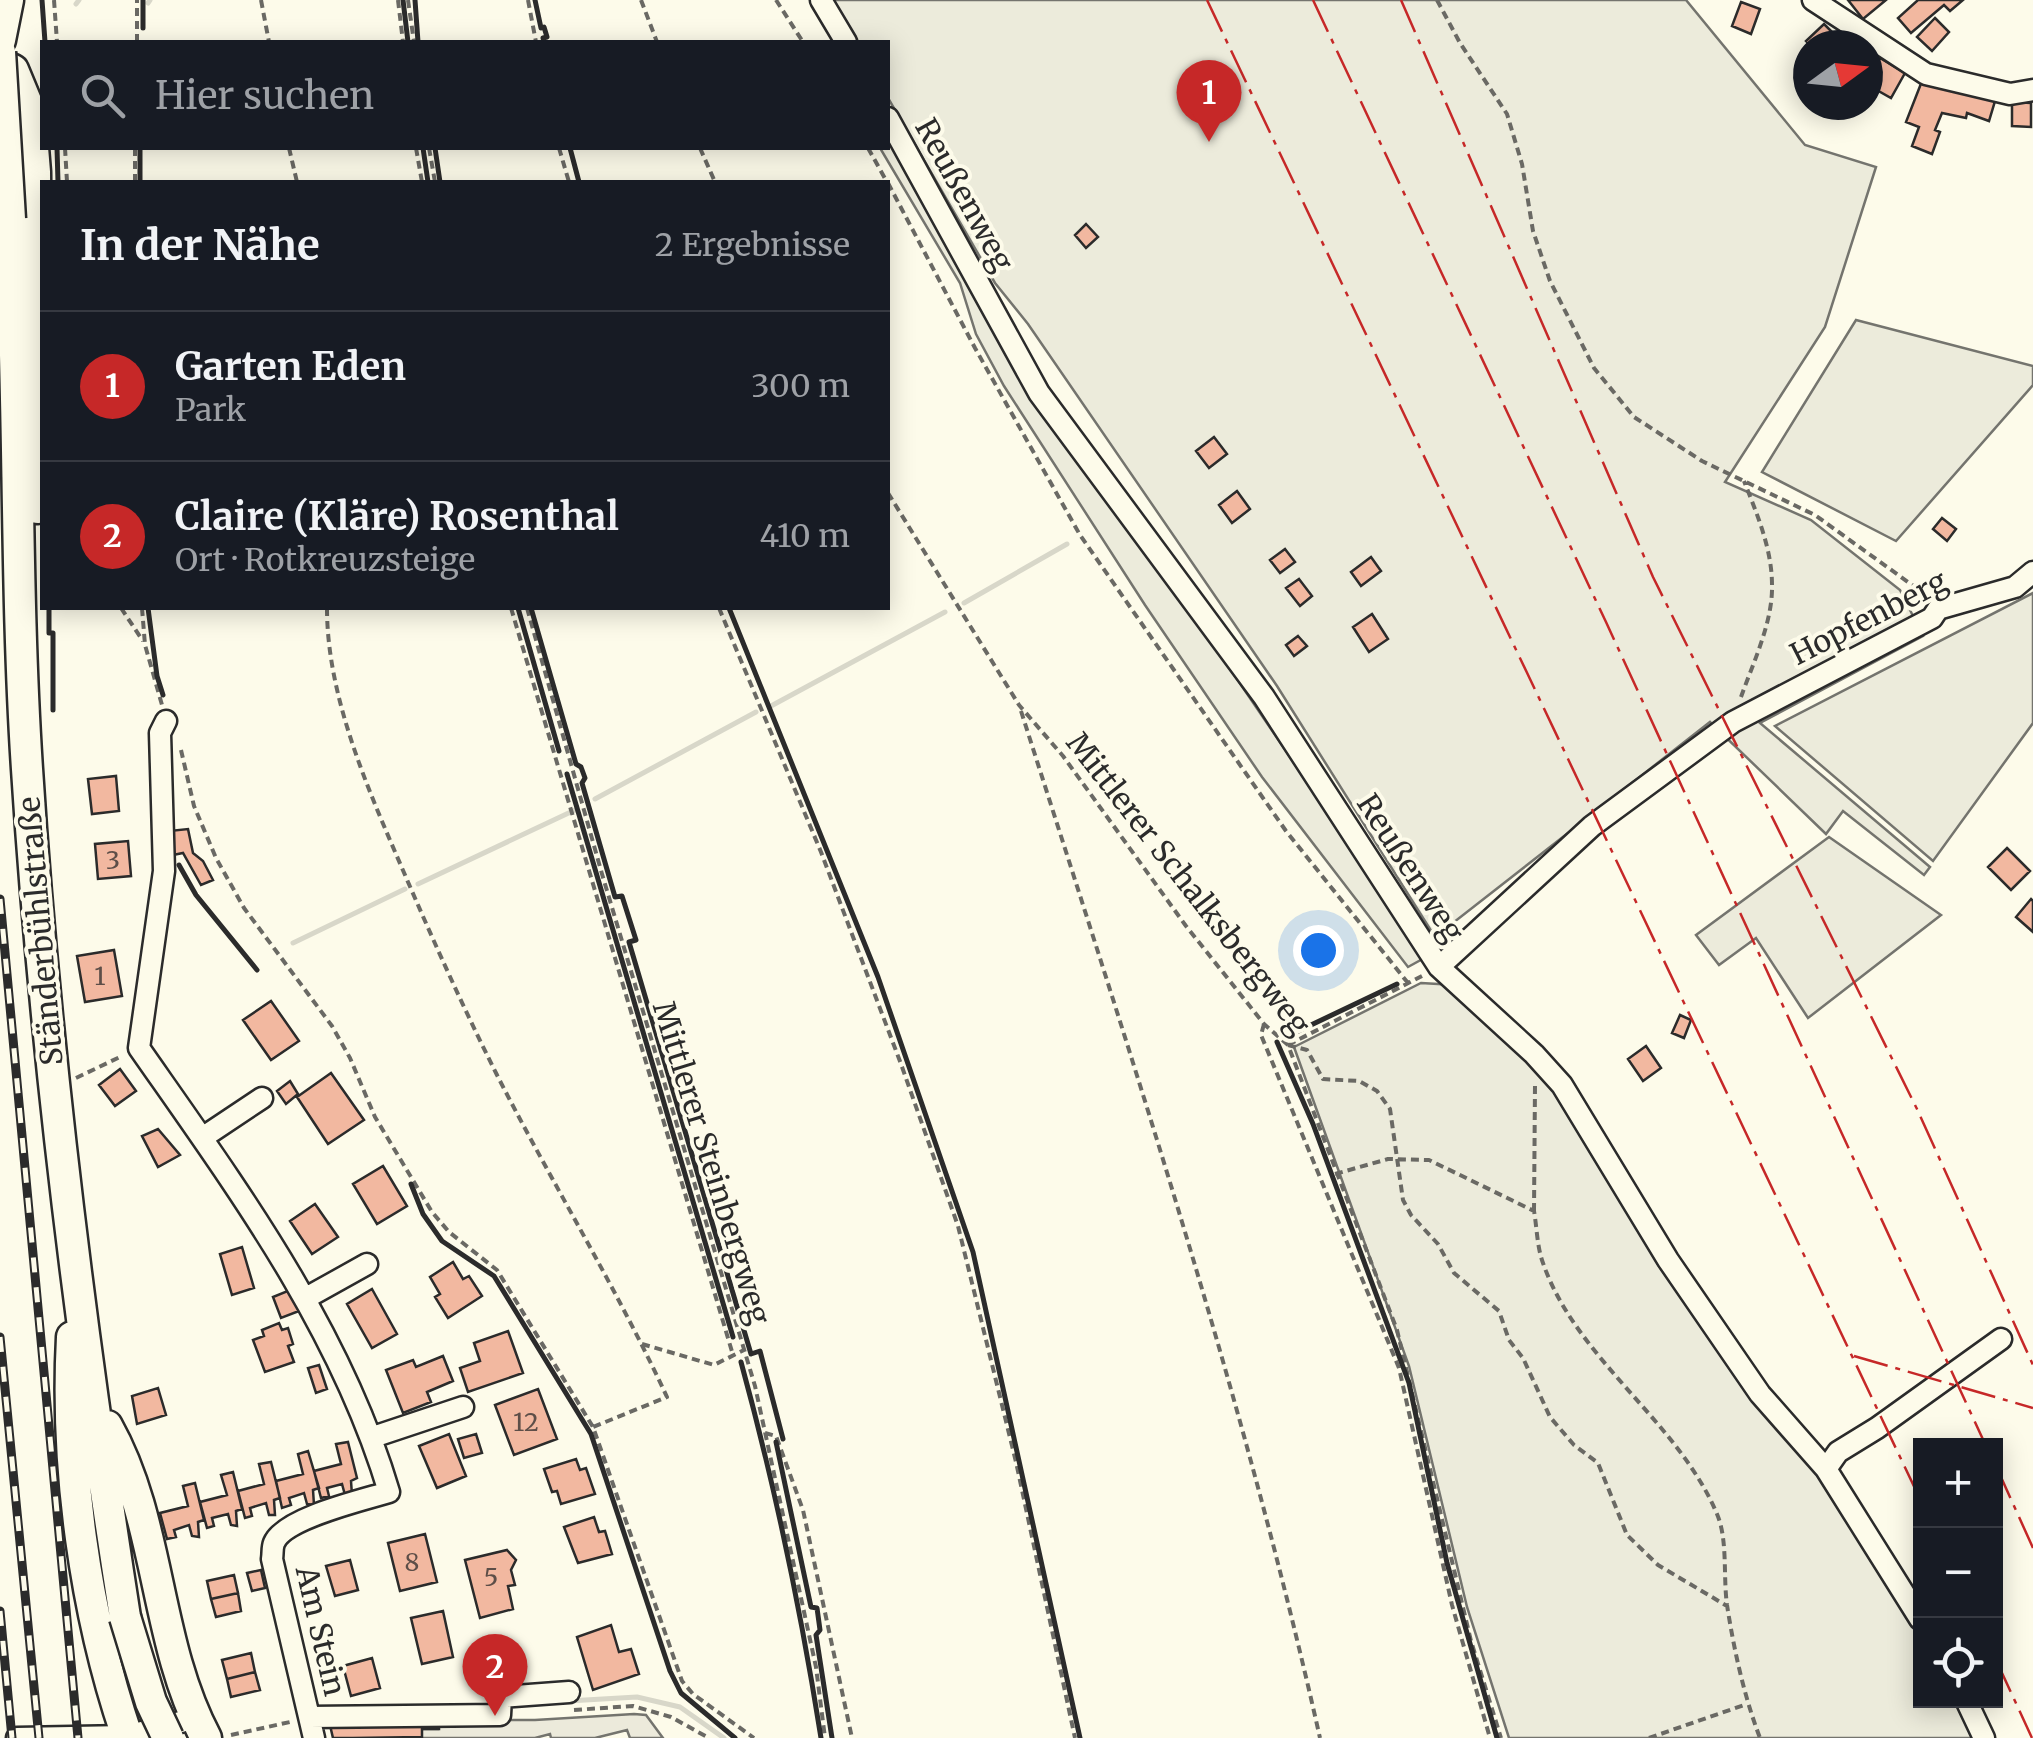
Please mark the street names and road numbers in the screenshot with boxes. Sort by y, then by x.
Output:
street label: Reußenweg [907,111,1022,278]
street label: Hopfenberg [1784,561,1953,673]
street label: Mittlerer Schalksbergweg [1059,724,1319,1042]
street label: Reußenweg [1349,786,1473,949]
street label: Ständerbühlstraße [9,795,71,1067]
street label: Mittlerer Steinbergweg [645,997,779,1329]
street label: Am Stein [287,1561,354,1699]

